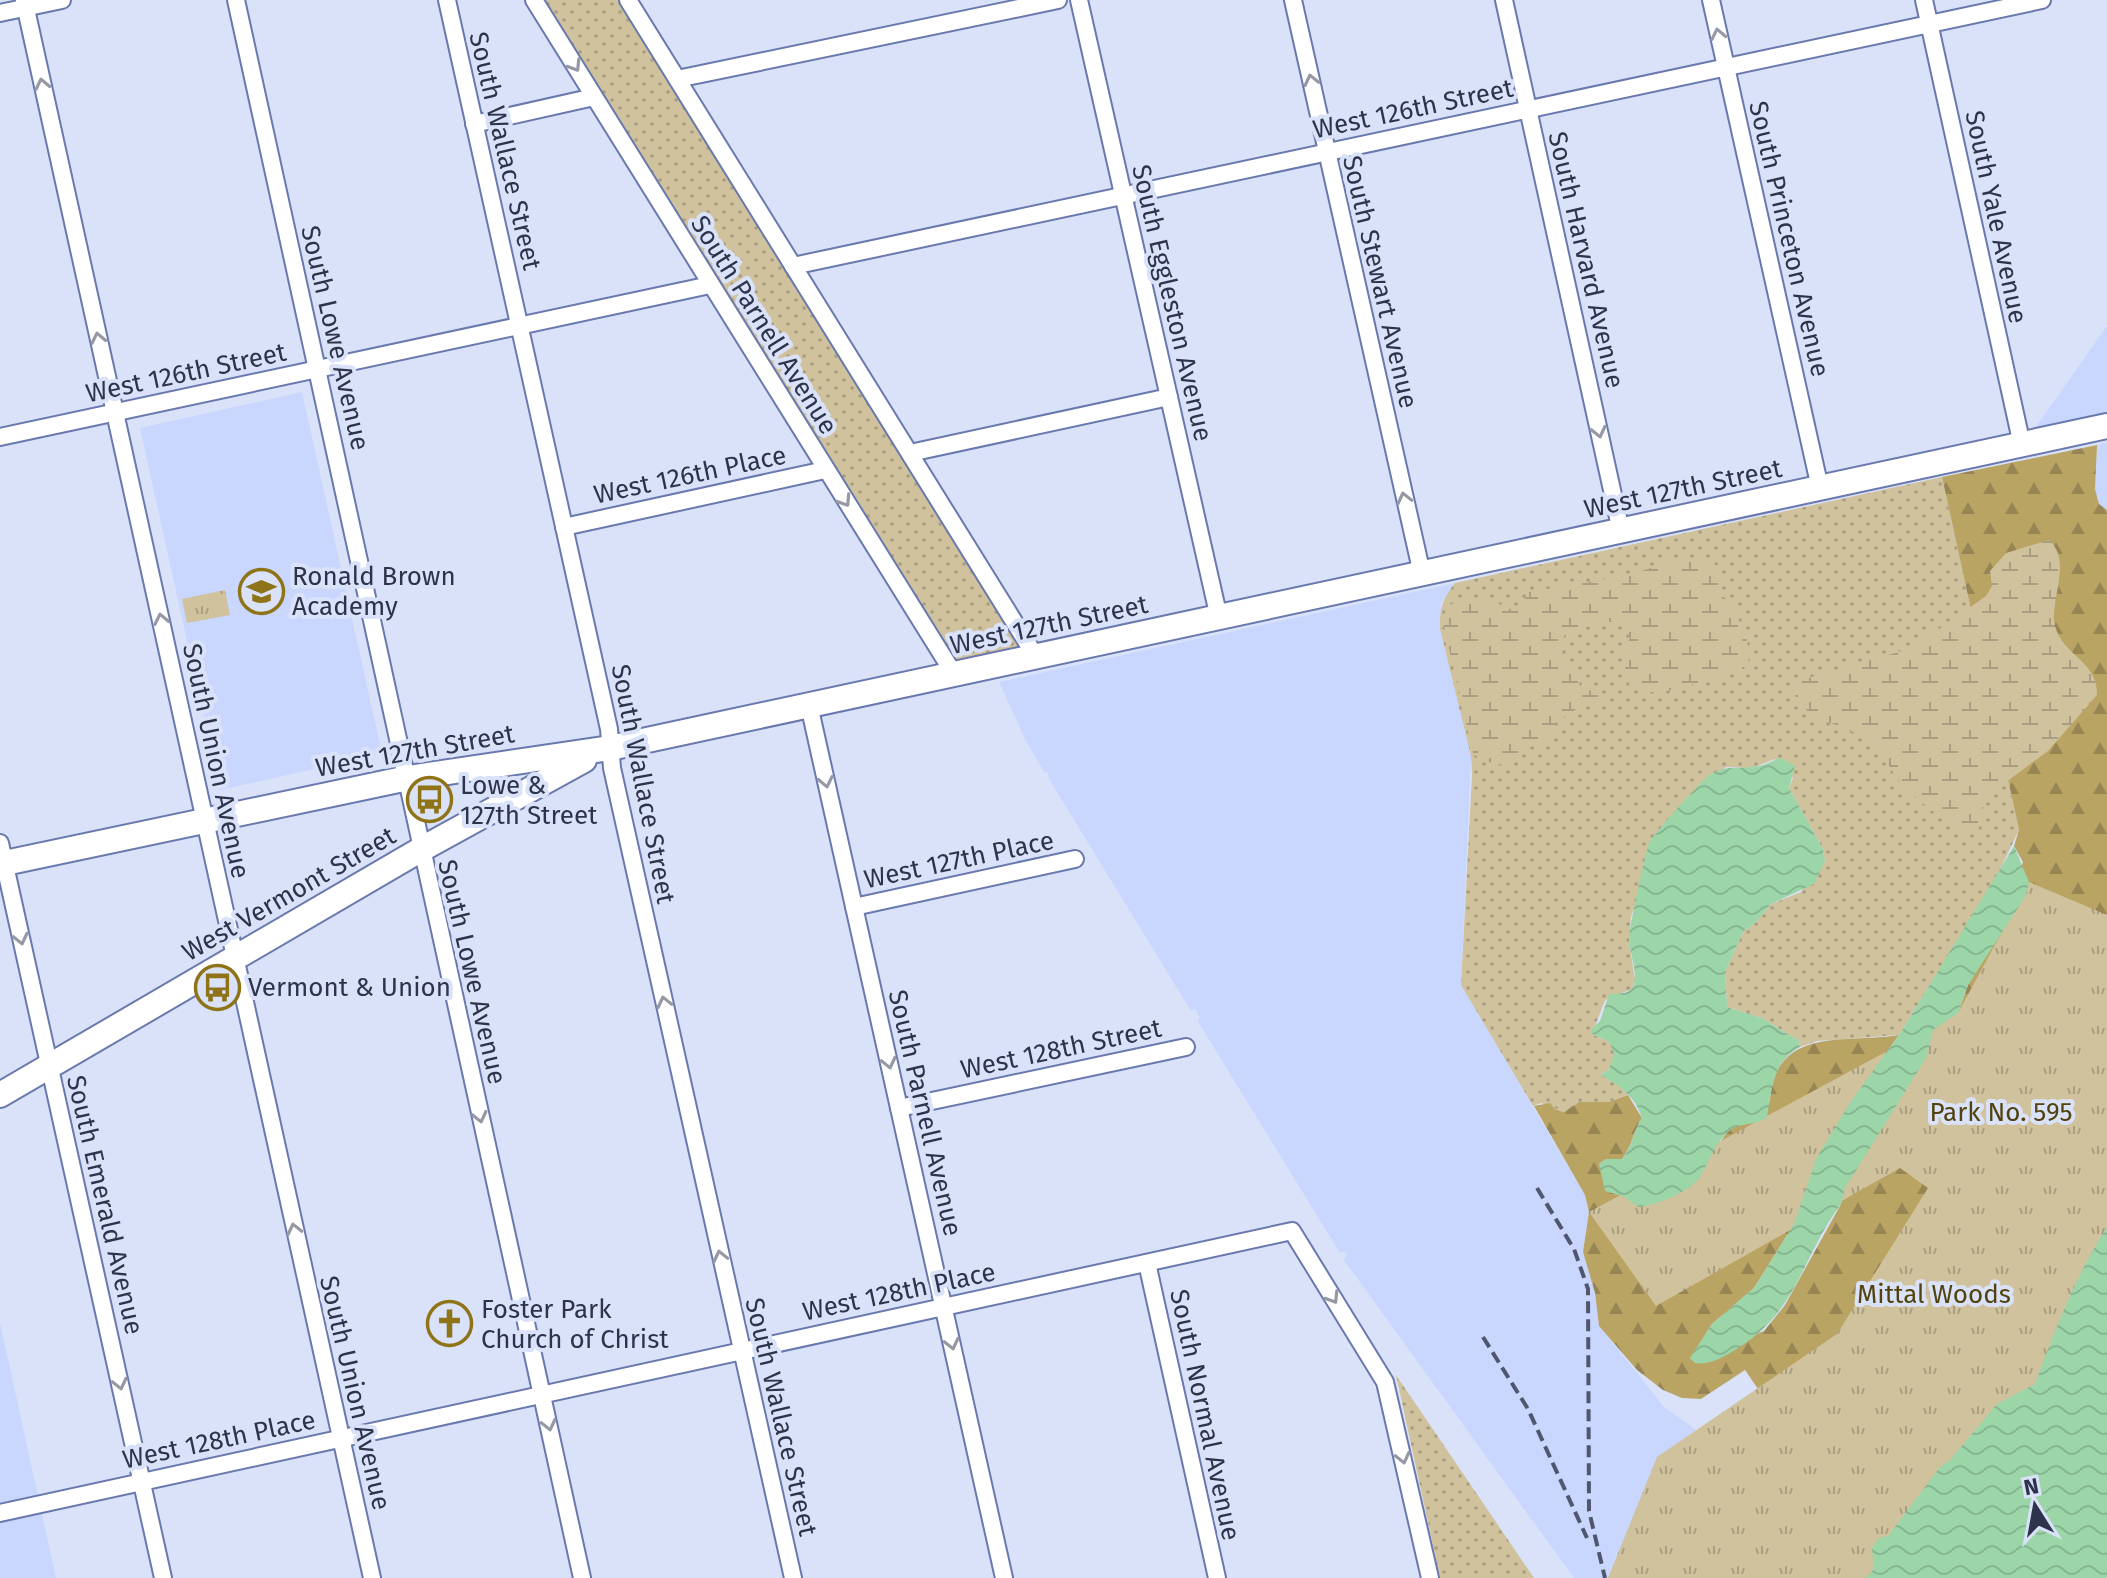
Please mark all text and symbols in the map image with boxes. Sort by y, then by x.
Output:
one-way arrow [1710,27,1727,41]
street label: South Wallace Street [463,29,548,274]
one-way arrow [566,57,581,72]
street label: West 126th Street [1310,73,1517,145]
one-way arrow [1303,74,1320,87]
one-way arrow [34,78,51,91]
street label: South Princeton Avenue [1742,98,1836,380]
street label: South Yale Avenue [1958,108,2034,326]
street label: South Harvard Avenue [1541,129,1631,391]
street label: South Stewart Avenue [1336,153,1424,411]
street label: South Eggleston Avenue [1125,162,1219,444]
street label: South Parnell Avenue [684,210,844,440]
street label: South Lowe Avenue [294,223,376,453]
one-way arrow [90,332,107,345]
street label: West 126th Street [83,337,290,409]
one-way arrow [1590,424,1607,438]
street label: West 126th Place [591,439,789,511]
street label: West 127th Street [1581,453,1785,525]
one-way arrow [1396,491,1413,505]
one-way arrow [836,493,851,507]
place label: Ronald Brown Academy [292,561,456,622]
school or university icon: Ronald Brown Academy [237,567,285,615]
street label: West 127th Street [947,589,1151,661]
one-way arrow [153,613,170,626]
street label: South Union Avenue [176,641,256,881]
street label: South Wallace Street [605,662,682,907]
street label: West 127th Street [313,718,517,784]
place label: Lowe & 127th Street [460,770,598,831]
one-way arrow [817,774,834,788]
bus stop icon: Lowe & 127th Street [405,776,453,824]
street label: West Vermont Street [177,820,402,968]
street label: West 127th Place [861,825,1057,895]
street label: South Lowe Avenue [431,857,513,1087]
one-way arrow [12,932,29,945]
bus stop icon: Vermont & Union [193,963,241,1011]
place label: Vermont & Union [248,972,451,1003]
street label: South Parnell Avenue [882,987,968,1239]
one-way arrow [656,996,673,1010]
street label: West 128th Street [958,1012,1165,1085]
one-way arrow [880,1055,897,1069]
street label: South Emerald Avenue [60,1072,150,1338]
park label: Park No. 595 [1929,1097,2073,1128]
one-way arrow [471,1110,488,1123]
one-way arrow [286,1222,303,1236]
one-way arrow [713,1250,730,1263]
street label: West 128th Place [800,1256,998,1328]
street label: South Union Avenue [313,1273,397,1513]
park label: Mittal Woods [1857,1279,2011,1310]
street label: South Normal Avenue [1163,1287,1247,1543]
one-way arrow [1323,1289,1339,1304]
place label: Foster Park Church of Christ [481,1294,669,1355]
street label: South Wallace Street [739,1295,824,1540]
church icon: Foster Park Church of Christ [426,1300,474,1348]
one-way arrow [943,1336,960,1350]
one-way arrow [111,1377,128,1390]
street label: West 128th Place [120,1404,318,1476]
one-way arrow [540,1418,557,1432]
one-way arrow [1393,1451,1410,1464]
north arrow [1995,1466,2075,1546]
text: N [2022,1472,2041,1502]

